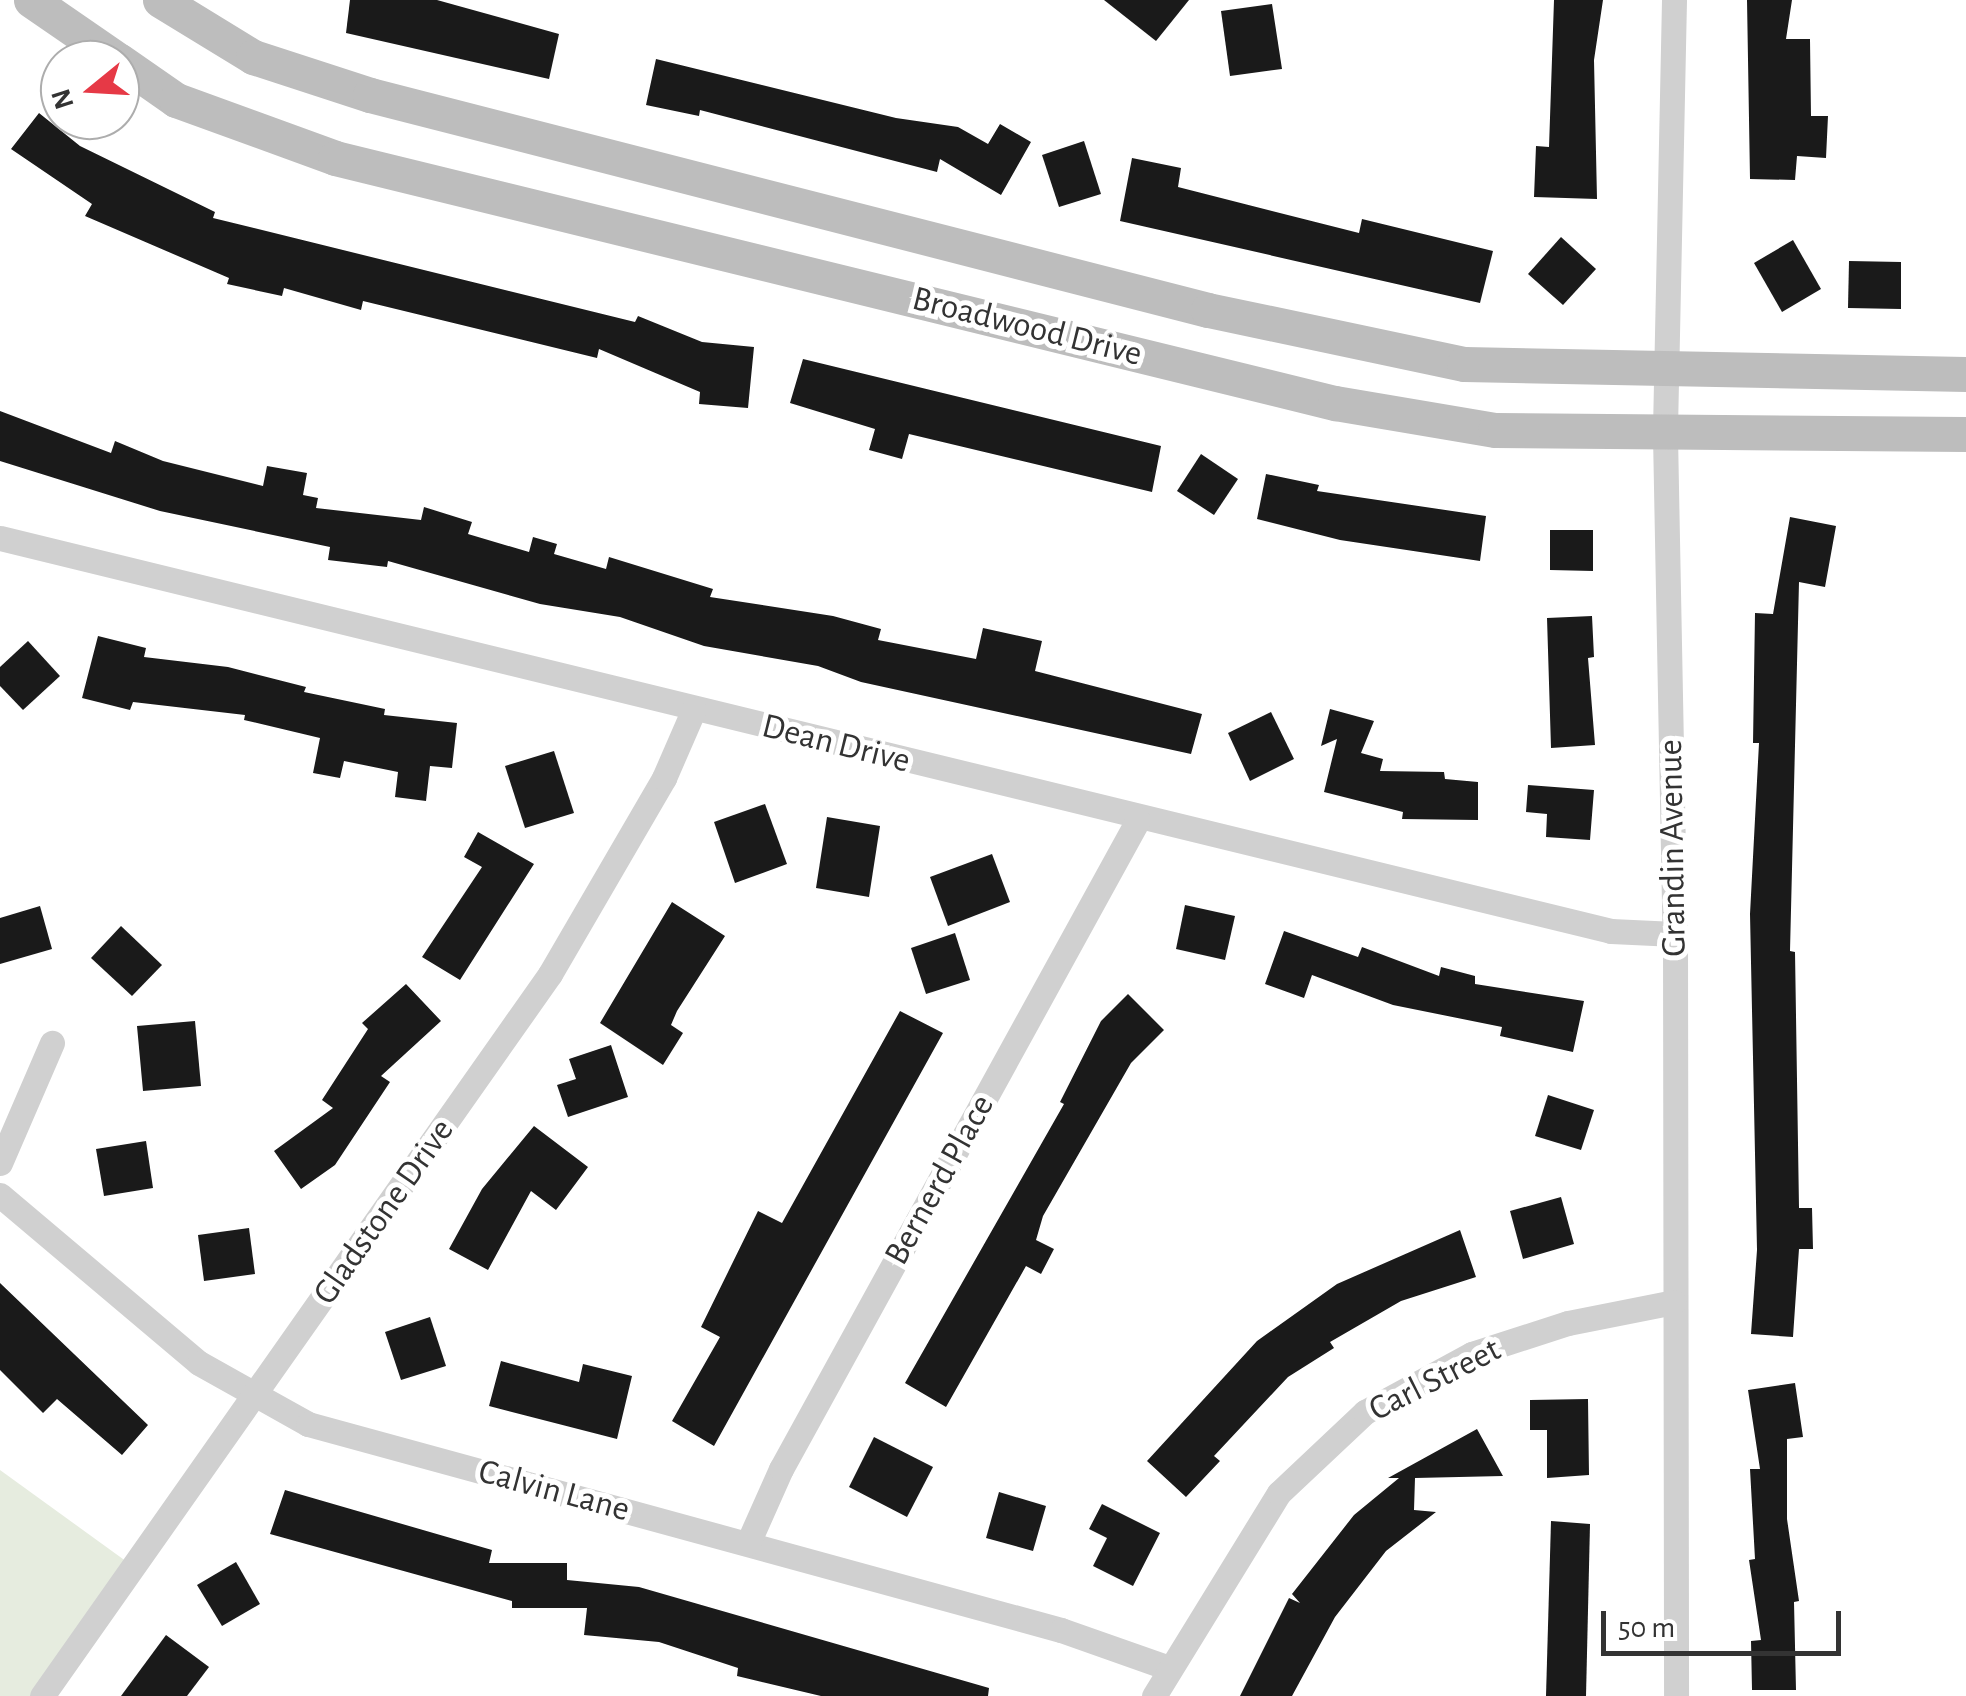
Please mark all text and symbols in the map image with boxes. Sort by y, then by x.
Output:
north arrow [40,40,140,140]
text: N [47,85,80,112]
street label: Broadwood Drive [908,278,1146,376]
street label: Dean Drive [758,705,914,783]
street label: Grandin Avenue [1650,739,1696,957]
street label: Bernerd Place [876,1088,1004,1272]
street label: Gladstone Drive [305,1111,463,1313]
street label: Carl Street [1362,1329,1508,1431]
street label: Calvin Lane [474,1451,634,1531]
scale bar [1606,1591,1846,1653]
text: 50 m [1618,1613,1675,1643]

